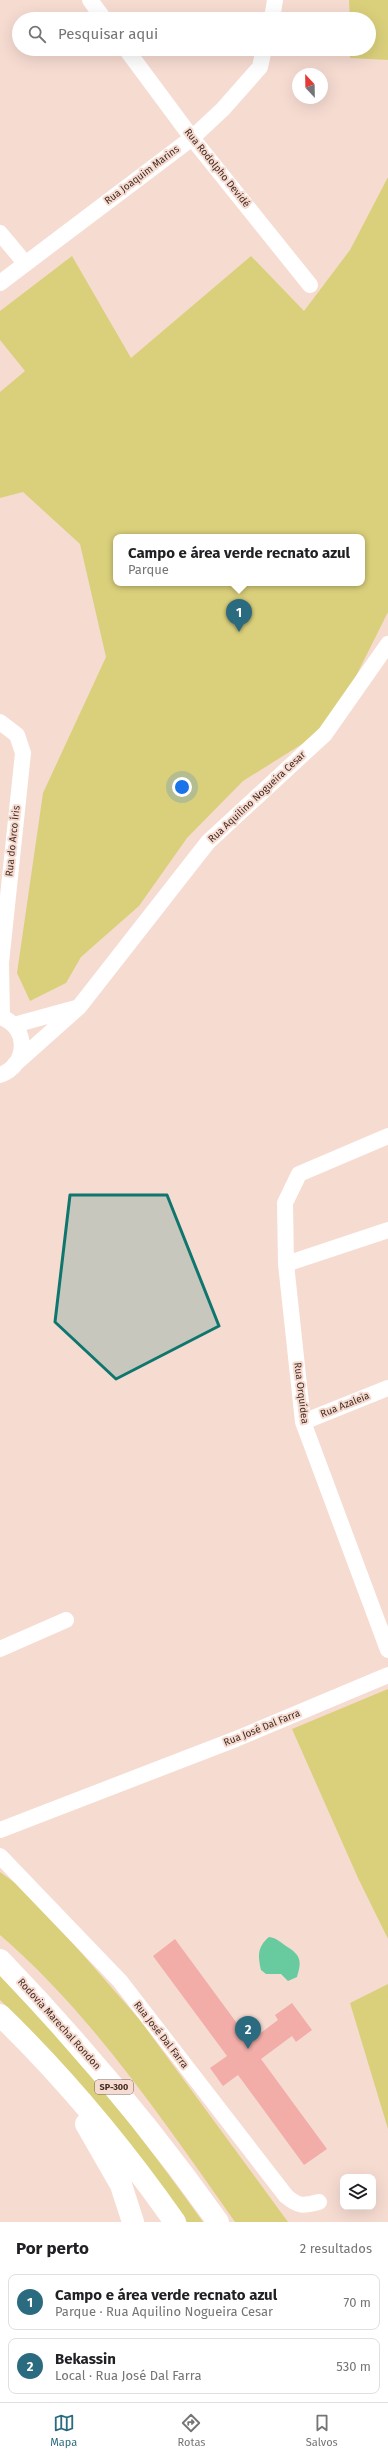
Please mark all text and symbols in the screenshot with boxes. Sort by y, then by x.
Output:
search box [12,12,376,56]
icon: search [26,23,48,45]
text: Pesquisar aqui [58,25,158,43]
north arrow [292,68,328,104]
street label: Rua Rodolpho Devidé [182,126,252,210]
street label: Rua Joaquim Marins [102,143,182,207]
popup [113,534,365,586]
text: Campo e área verde recnato azul [128,544,350,562]
text: Parque [128,562,169,577]
pin: 1 [226,599,252,632]
street label: Rua Aquilino Nogueira Cesar [206,749,308,845]
your location [172,777,192,797]
street label: Rua do Arco Íris [1,804,23,877]
street label: Rua Orquídea [291,1361,312,1424]
street label: Rua Azaleia [319,1390,371,1420]
street label: Rua José Dal Farra [222,1707,302,1749]
street label: Rodovia Marechal Rondon [15,1976,103,2072]
street label: Rua José Dal Farra [131,1999,191,2071]
pin: 2 [235,2016,261,2049]
road number: SP-300 [95,2080,133,2094]
map controls [340,2174,376,2210]
button: layers [340,2174,376,2210]
text: Por perto [16,2238,89,2259]
text: 2 resultados [300,2241,372,2256]
text: Campo e área verde recnato azul [55,2286,277,2304]
text: 1 [27,2295,33,2310]
text: 70 m [344,2295,371,2310]
text: Parque · Rua Aquilino Nogueira Cesar [55,2304,273,2319]
text: Bekassin [55,2350,116,2368]
text: 2 [27,2359,33,2374]
text: 530 m [336,2359,371,2374]
text: Local · Rua José Dal Farra [55,2368,201,2383]
tab: Mapa [50,2412,77,2449]
tab: Rotas [178,2412,205,2449]
tab: Salvos [306,2412,338,2449]

